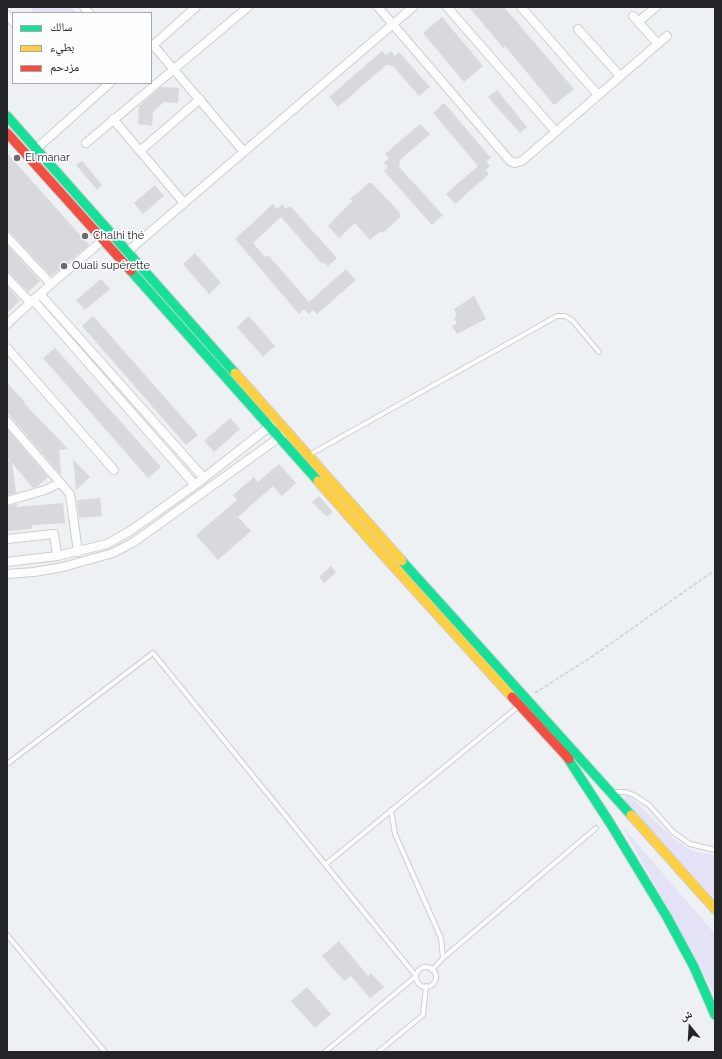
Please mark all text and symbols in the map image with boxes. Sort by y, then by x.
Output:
legend [12,12,152,84]
text: سالك [50,20,72,34]
text: بطيء [50,40,74,54]
text: مزدحم [50,60,79,74]
place label: El manar [25,151,70,165]
marker: El manar [12,153,22,163]
place label: Chalhi thé [93,229,144,243]
marker: Chalhi thé [80,231,90,241]
place label: Ouali supérette [72,259,150,273]
marker: Ouali supérette [59,261,69,271]
north arrow [670,1007,710,1047]
text: ش [679,1007,694,1023]

